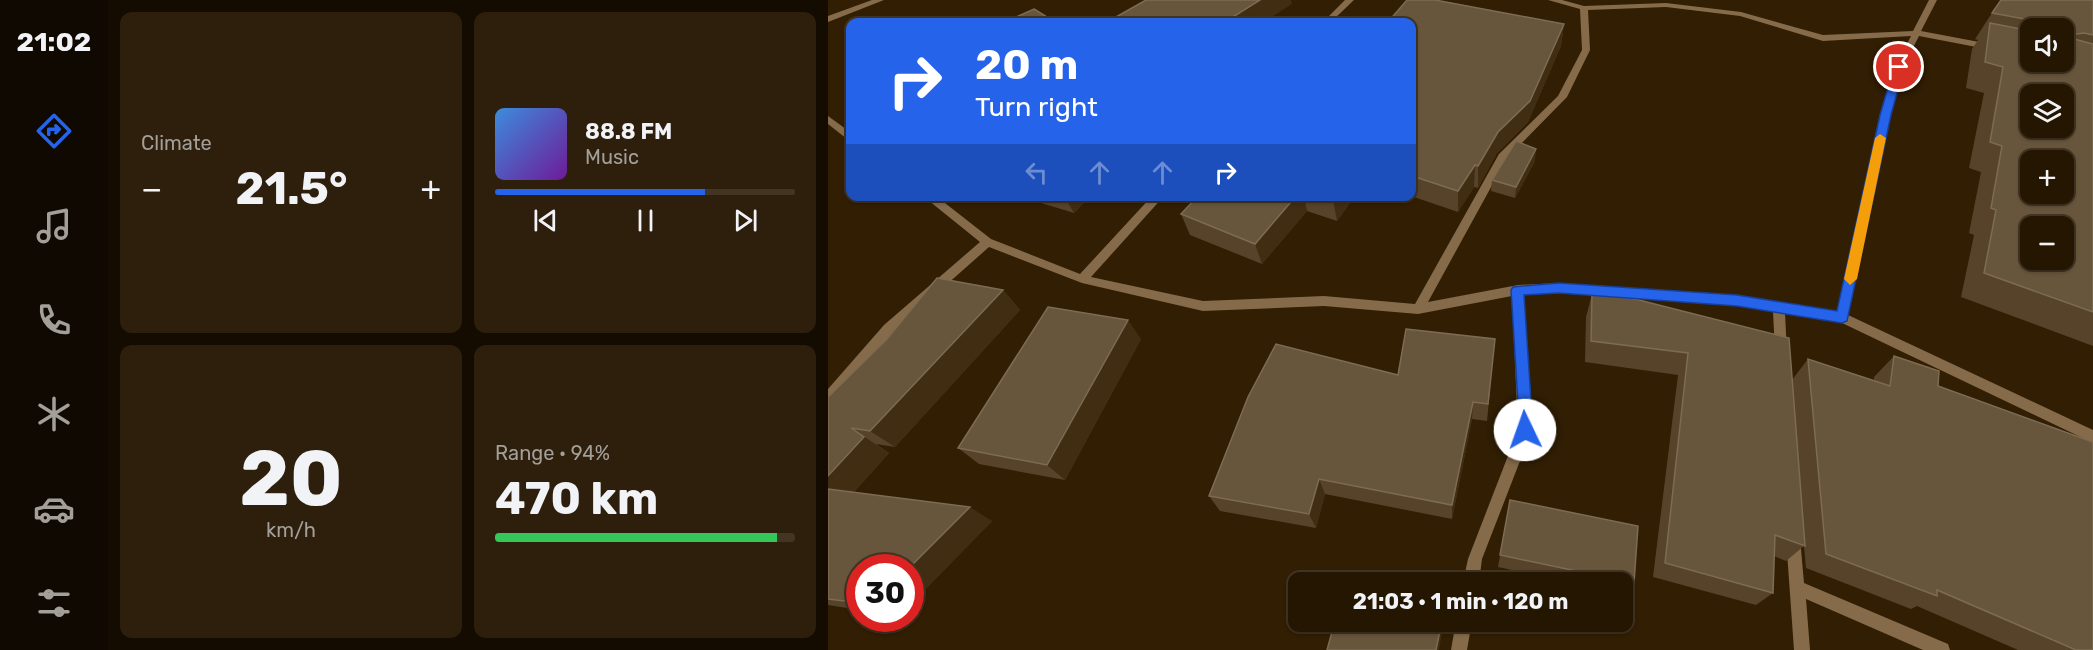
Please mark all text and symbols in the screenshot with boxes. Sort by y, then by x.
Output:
map controls [2020,18,2074,270]
button: sound [2020,18,2074,72]
text: 21:02 [17,26,91,58]
text: 20 m [975,40,1078,90]
pin [1873,41,1924,92]
icon: right [876,42,954,120]
icon: arrive [1882,50,1915,83]
button: layers [2020,84,2074,138]
text: Turn right [975,91,1098,123]
icon: directions [33,110,75,152]
text: 88.8 FM [585,118,672,145]
text: Climate [141,131,212,155]
text: Music [585,145,639,169]
button: + [2020,150,2074,204]
icon: left [1020,156,1053,189]
icon: ahead [1083,156,1116,189]
icon: ahead [1146,156,1179,189]
icon: right [1209,156,1242,189]
text: 21.5° [235,162,347,215]
text: − [141,169,162,208]
text: + [420,169,441,208]
icon: previous [529,204,562,237]
icon: pause [629,204,662,237]
icon: next [729,204,762,237]
icon: music [33,205,75,247]
button: − [2020,216,2074,270]
icon: phone [33,299,75,341]
icon: climate [33,393,75,435]
position arrow [1493,398,1557,462]
text: 20 [239,432,343,525]
text: Range · 94% [495,441,610,465]
text: 470 km [495,472,658,525]
icon: car [33,488,75,530]
text: km/h [266,518,316,542]
speed limit sign: 30 [846,554,924,632]
icon: filters [33,582,75,624]
text: 21:03 · 1 min · 120 m [1353,588,1568,615]

